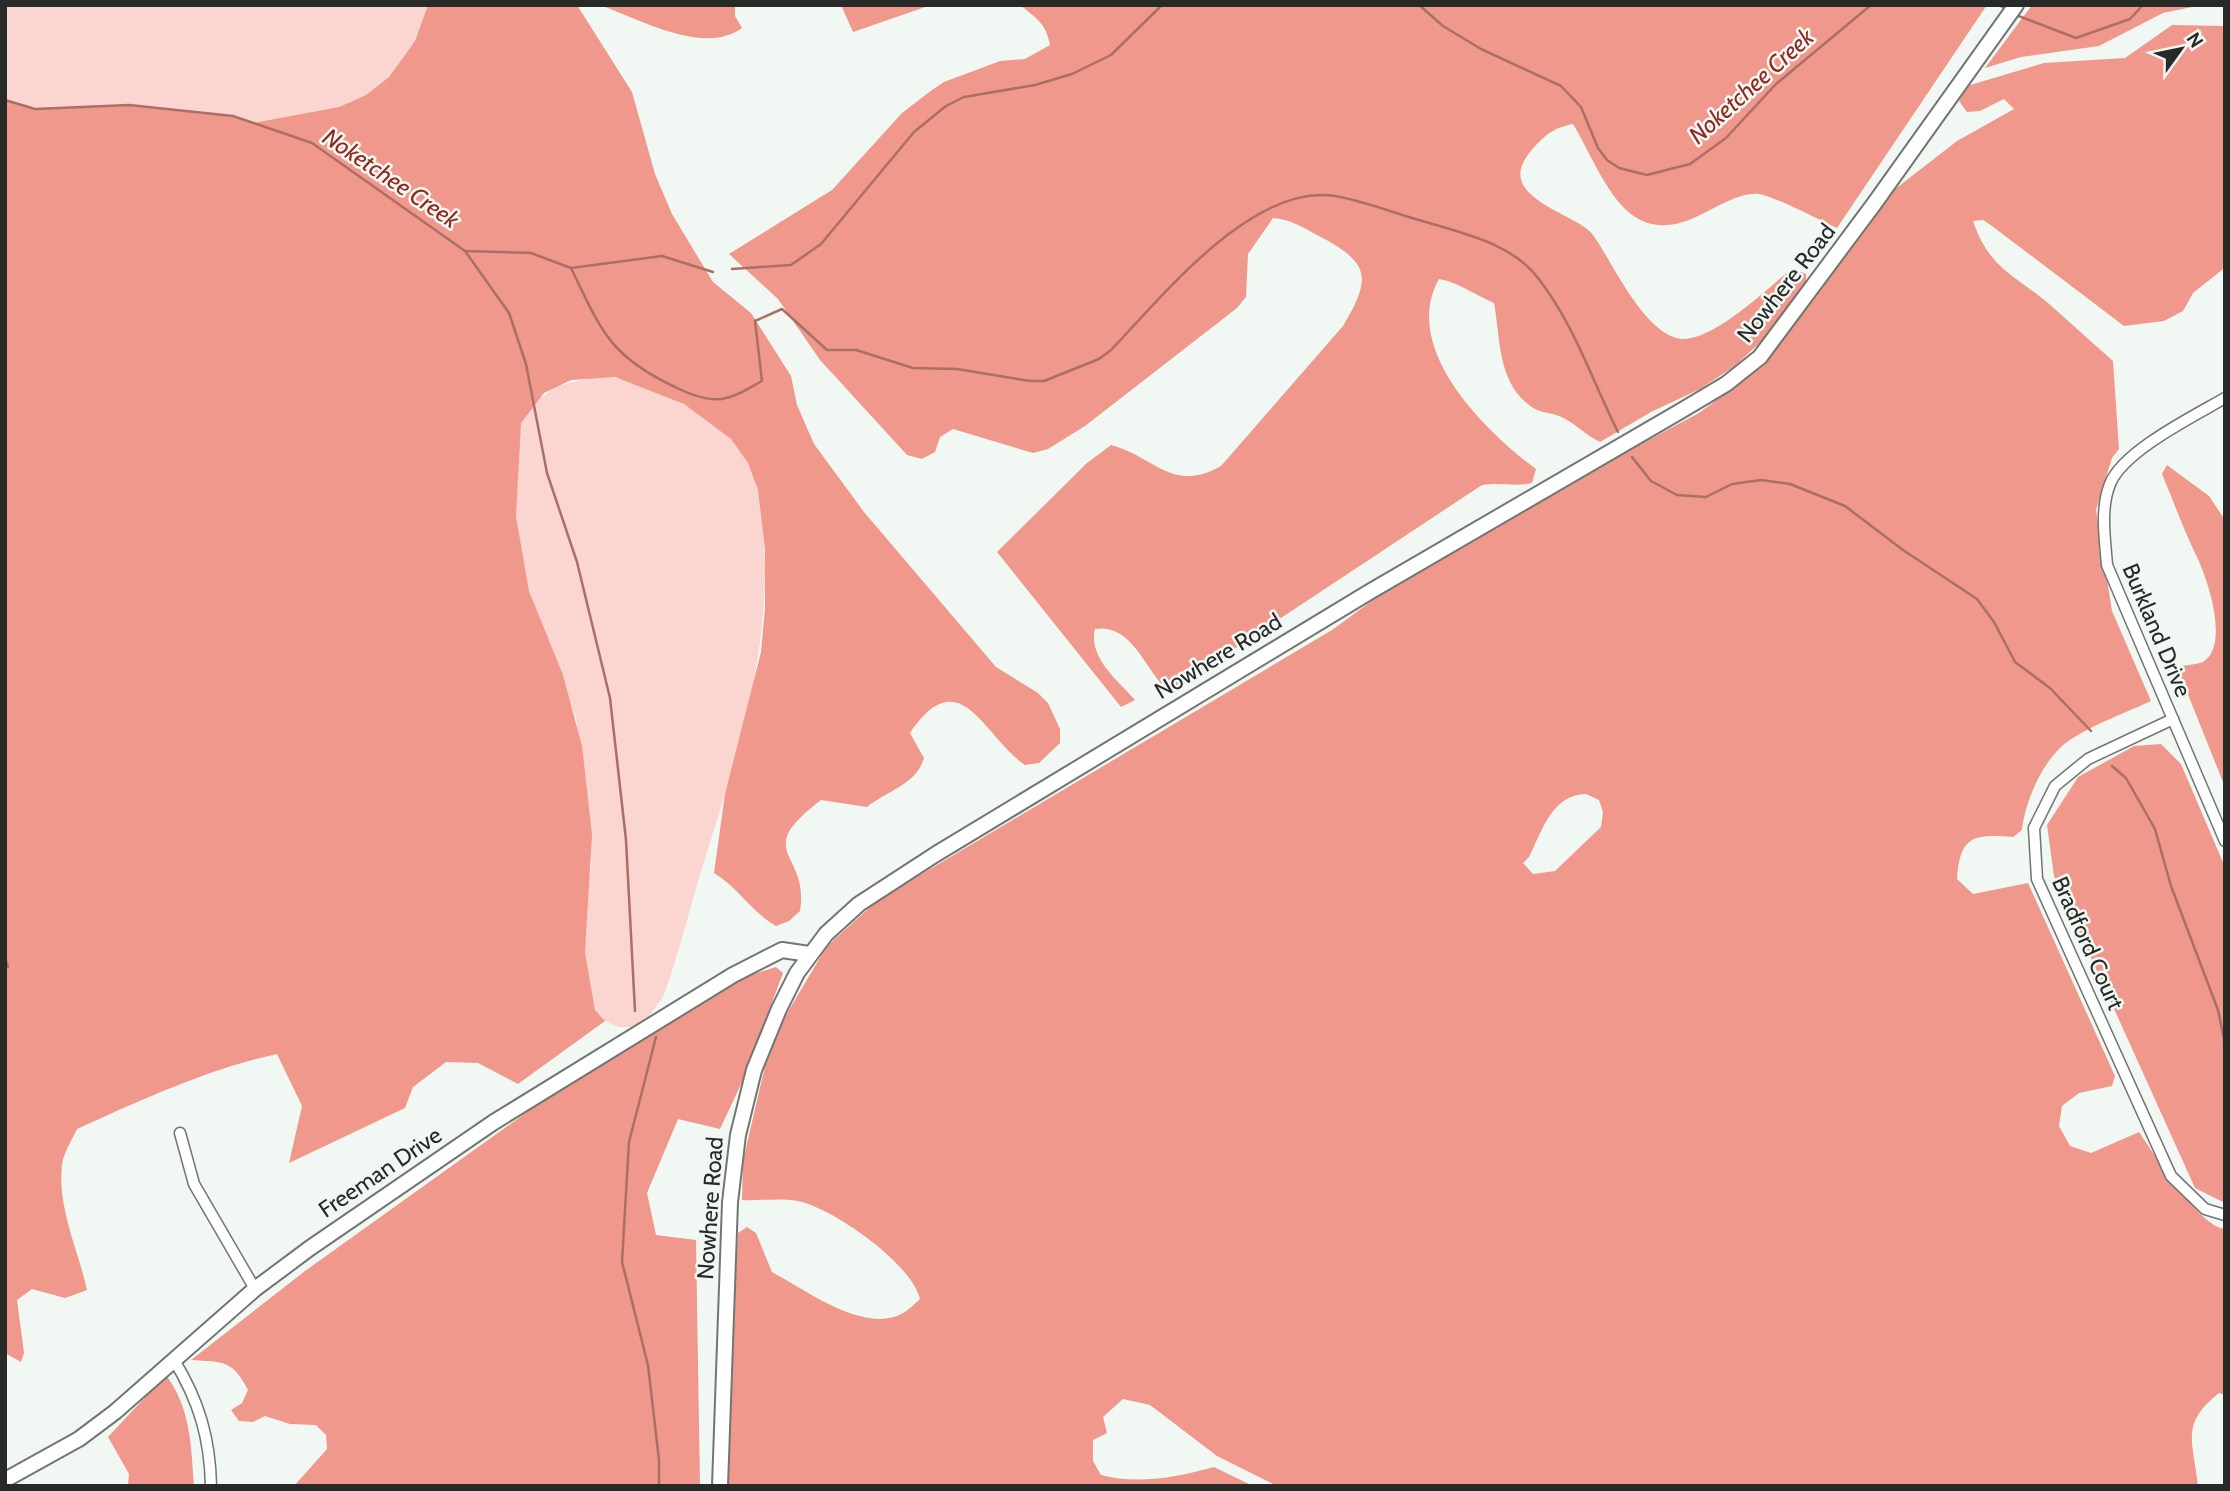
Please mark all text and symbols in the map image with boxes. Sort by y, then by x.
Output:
north arrow [2146,14,2216,84]
water label: Noketchee Creek [1683,22,1820,150]
text: N [2182,28,2208,52]
water label: Noketchee Creek [317,122,465,235]
street label: Nowhere Road [1731,218,1841,348]
street label: Burkland Drive [2116,559,2198,701]
street label: Nowhere Road [1149,607,1287,705]
street label: Bradford Court [2046,872,2130,1014]
street label: Freeman Drive [313,1120,447,1223]
street label: Nowhere Road [691,1136,729,1280]

